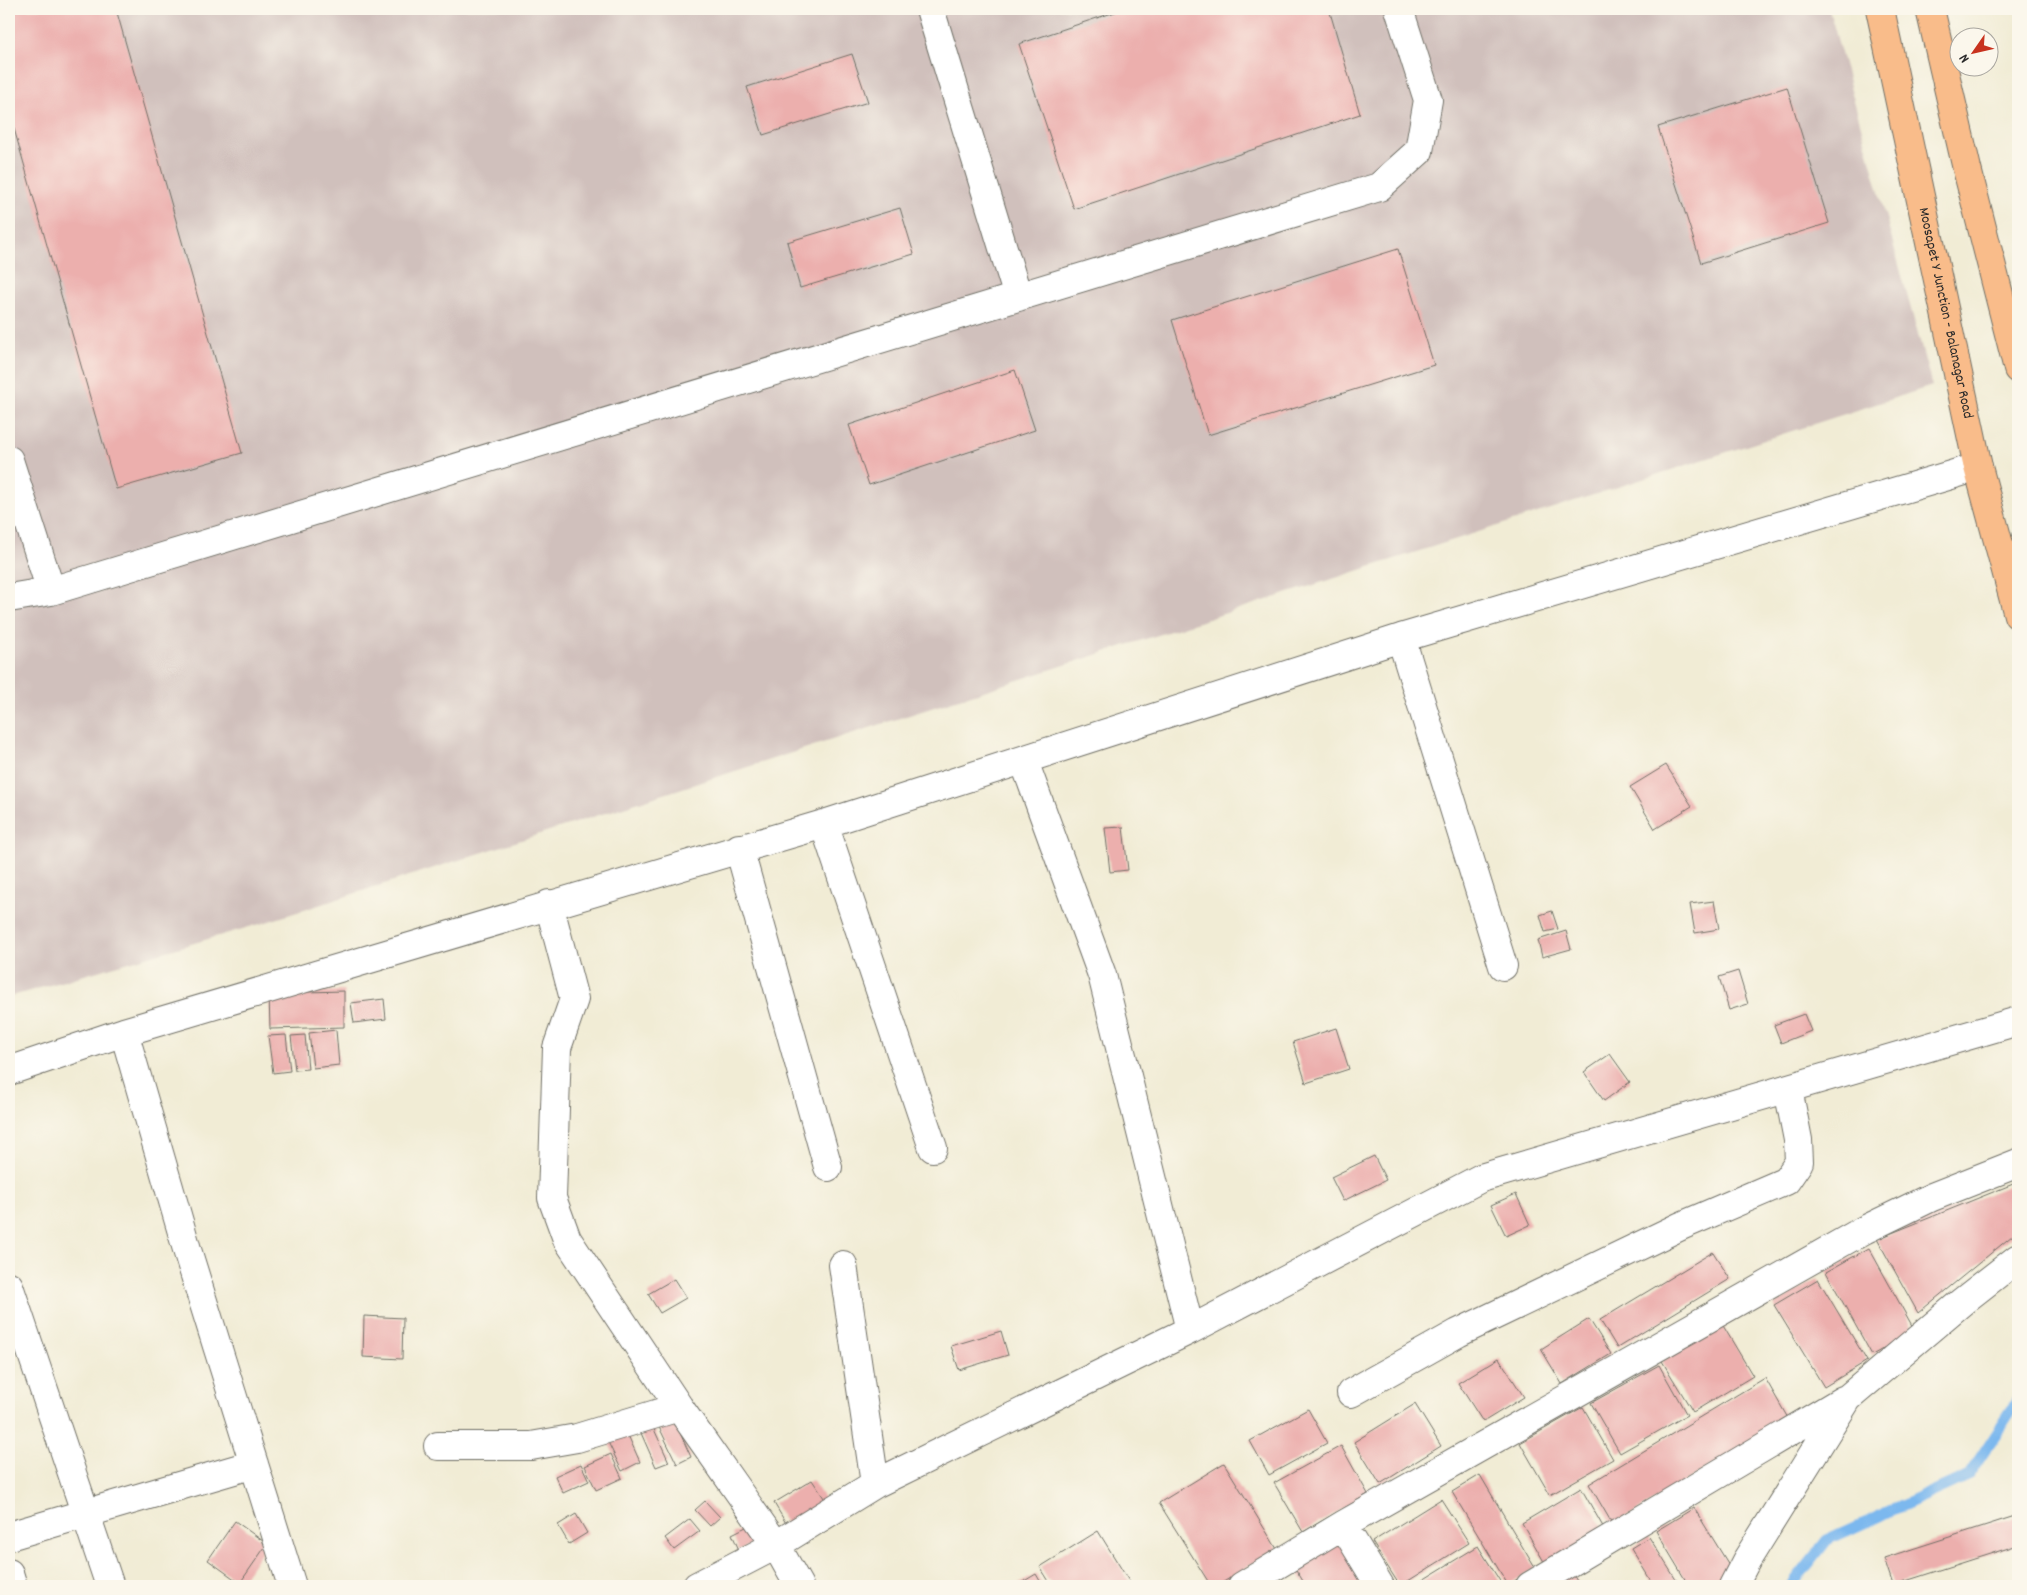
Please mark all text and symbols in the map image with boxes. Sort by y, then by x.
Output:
north arrow [1950,28,2000,78]
text: N [1955,50,1975,67]
street label: Moosapet Y Junction - Balanagar Road [1912,206,1978,421]

